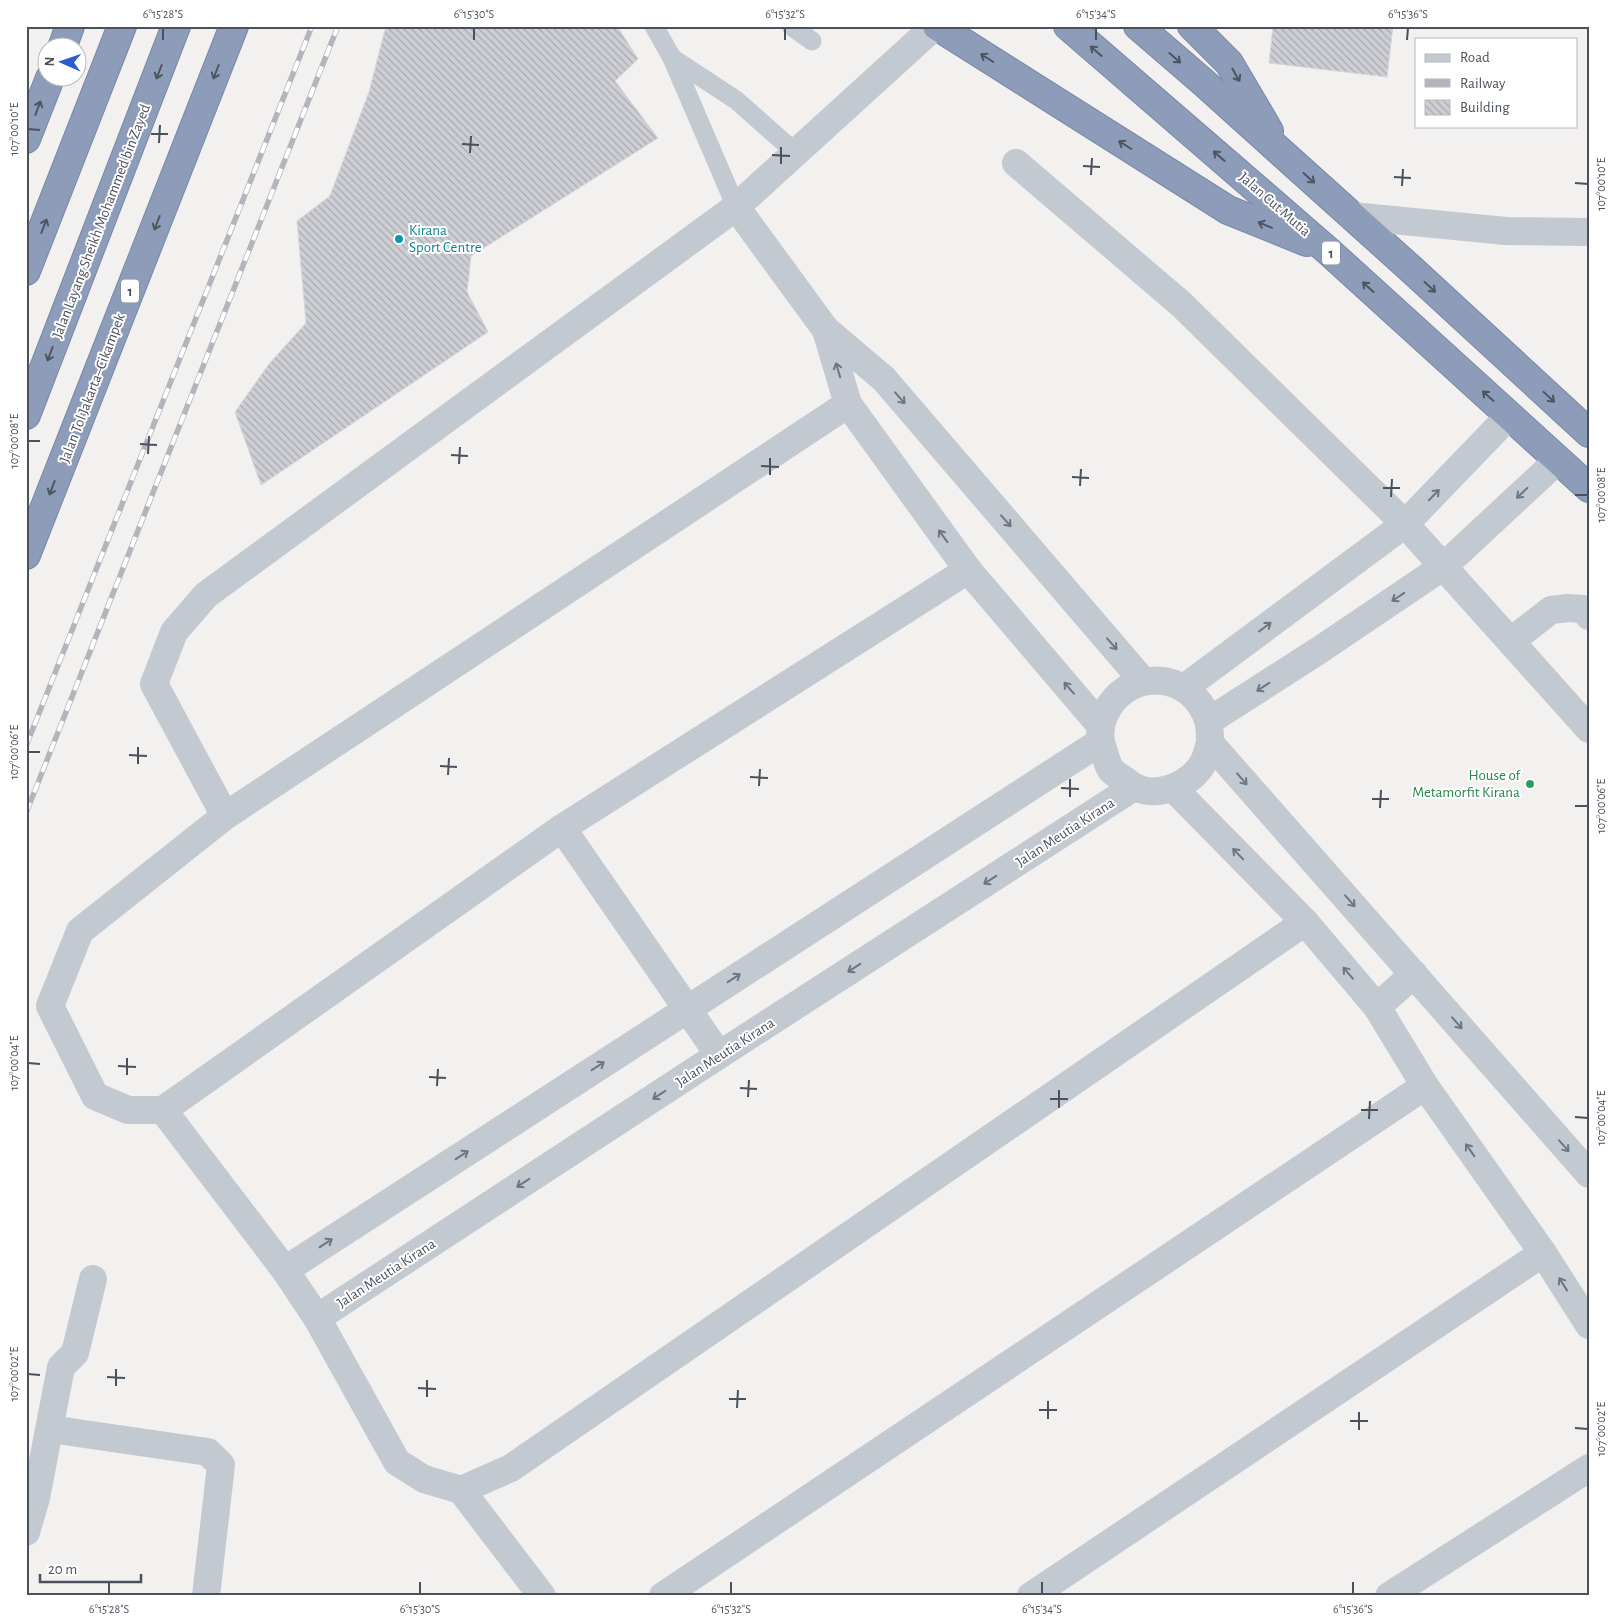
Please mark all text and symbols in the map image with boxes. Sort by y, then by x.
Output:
text: 6°15'28"S [143,8,184,20]
text: 6°15'30"S [454,8,495,20]
text: 6°15'32"S [765,8,805,20]
text: 6°15'34"S [1076,8,1116,20]
text: 6°15'36"S [1388,8,1428,20]
north arrow [38,38,88,88]
legend [1415,38,1578,128]
one-way arrow [1090,45,1103,56]
text: Road [1460,50,1490,65]
one-way arrow [1168,52,1181,64]
one-way arrow [981,53,995,63]
text: N [43,56,57,67]
one-way arrow [211,63,220,79]
one-way arrow [154,64,163,79]
one-way arrow [1232,67,1242,81]
text: Railway [1460,76,1506,91]
text: Building [1460,100,1510,115]
one-way arrow [34,101,43,116]
text: 107°00'10"E [8,102,20,156]
street label: Jalan Layang Sheikh Mohammed bin Zayed [50,102,153,340]
one-way arrow [1118,140,1132,150]
one-way arrow [1213,150,1226,162]
text: 107°00'10"E [1595,157,1607,211]
street label: Jalan Cut Mutia [1236,170,1313,239]
one-way arrow [1303,172,1316,183]
one-way arrow [151,215,161,230]
one-way arrow [40,219,49,234]
one-way arrow [1258,220,1274,229]
place label: Kirana Sport Centre [409,223,482,255]
marker: Kirana Sport Centre [393,233,405,245]
road number: 1 [1322,242,1340,264]
road number: 1 [121,280,139,302]
one-way arrow [1361,281,1374,293]
one-way arrow [1423,281,1436,293]
street label: Jalan Tol Jakarta–Cikampek [57,311,128,465]
one-way arrow [45,346,54,361]
one-way arrow [833,362,843,378]
one-way arrow [1481,390,1494,402]
one-way arrow [895,391,906,404]
one-way arrow [1543,391,1555,403]
text: 107°00'08"E [8,413,20,468]
text: 107°00'08"E [1595,467,1607,522]
one-way arrow [47,480,57,495]
one-way arrow [1516,487,1529,499]
one-way arrow [1428,488,1440,501]
one-way arrow [1001,514,1012,527]
one-way arrow [938,529,948,543]
one-way arrow [1391,592,1405,602]
one-way arrow [1258,622,1272,632]
one-way arrow [1106,638,1118,651]
one-way arrow [1063,681,1074,694]
one-way arrow [1256,682,1270,692]
text: 107°00'06"E [8,724,20,779]
place label: House of Metamorfit Kirana [1412,768,1521,800]
one-way arrow [1237,772,1248,785]
marker: House of Metamorfit Kirana [1524,778,1536,790]
text: 107°00'06"E [1595,778,1607,833]
street label: Jalan Meutia Kirana [1013,795,1117,870]
one-way arrow [1232,848,1244,860]
one-way arrow [984,875,998,885]
one-way arrow [1344,894,1356,907]
one-way arrow [847,963,861,973]
one-way arrow [1343,967,1354,980]
one-way arrow [727,973,741,983]
street label: Jalan Meutia Kirana [673,1015,777,1090]
one-way arrow [1451,1016,1462,1029]
text: 107°00'04"E [8,1035,20,1090]
one-way arrow [591,1061,605,1072]
one-way arrow [652,1090,666,1100]
text: 107°00'04"E [1595,1090,1607,1145]
one-way arrow [1558,1139,1569,1152]
one-way arrow [1465,1144,1476,1157]
one-way arrow [454,1150,468,1160]
one-way arrow [516,1179,530,1189]
street label: Jalan Meutia Kirana [334,1236,438,1311]
one-way arrow [318,1238,332,1248]
one-way arrow [1557,1277,1567,1291]
text: 107°00'02"E [8,1346,20,1401]
text: 107°00'02"E [1595,1401,1607,1456]
scale bar [40,1552,141,1584]
text: 20 m [48,1562,77,1577]
text: 6°15'28"S [89,1603,130,1615]
text: 6°15'30"S [400,1603,441,1615]
text: 6°15'32"S [711,1603,751,1615]
text: 6°15'34"S [1022,1603,1062,1615]
text: 6°15'36"S [1333,1603,1373,1615]

